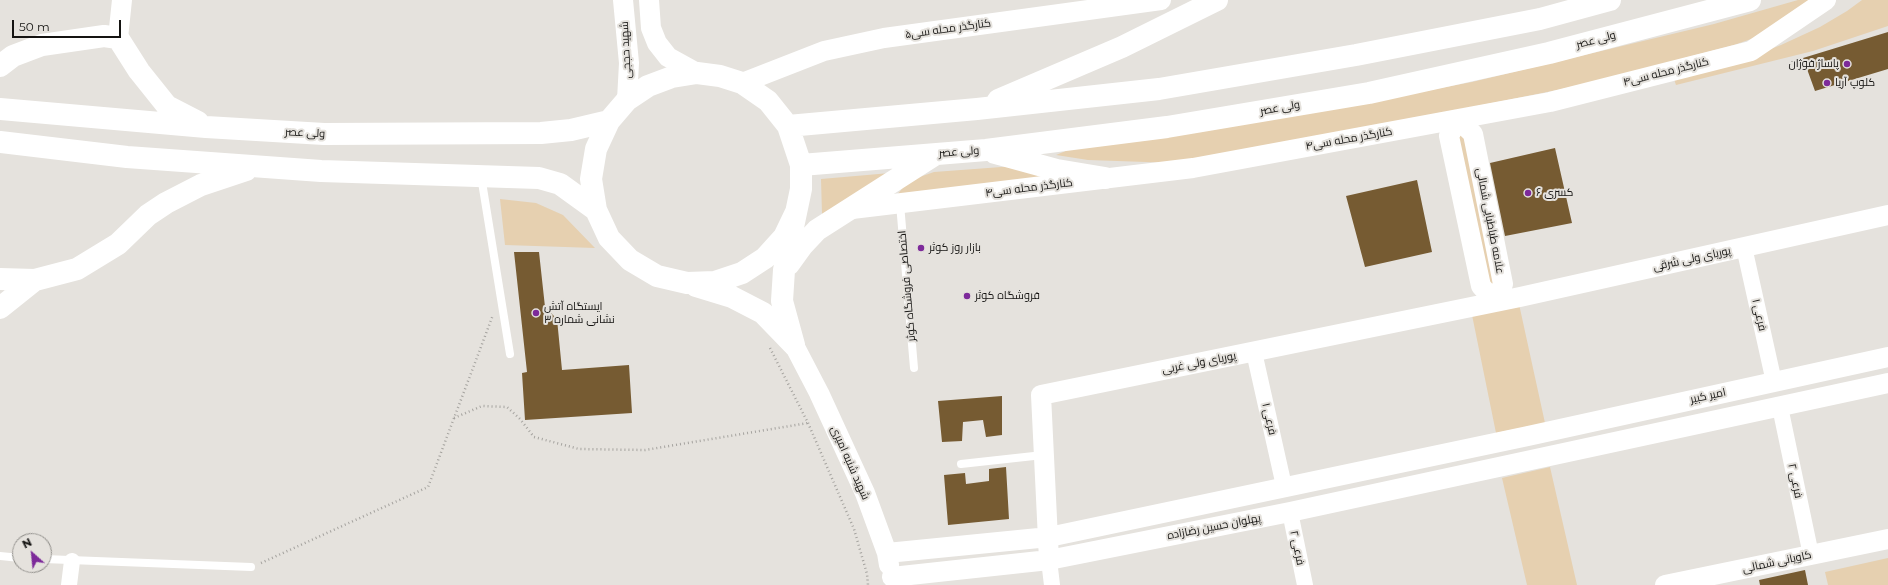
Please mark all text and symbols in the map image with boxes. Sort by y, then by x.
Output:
scale bar [14,12,123,38]
street label: کنارگذر محله سی۵ [904,16,992,42]
text: 50 m [19,19,50,34]
street label: شهید حججی [618,21,634,79]
street label: ولی عصر [1575,28,1617,52]
street label: کنارگذر محله سی۴ [1622,55,1710,89]
place label: پاساژ فوژان [1788,57,1839,71]
marker: پاساژ فوژان [1842,59,1852,69]
place label: کلوپ آریا [1835,76,1875,90]
marker: کلوپ آریا [1822,78,1832,88]
street label: ولی عصر [1259,98,1301,118]
street label: ولی عصر [284,125,326,141]
street label: کنارگذر محله سی۴ [1305,125,1393,153]
street label: ولی عصر [938,144,980,160]
street label: علامه طباطبایی شمالی [1473,167,1507,275]
street label: کنارگذر محله سی۴ [985,176,1073,200]
place label: کسری ۶ [1536,186,1573,200]
marker: کسری ۶ [1523,188,1533,198]
street label: اختصاصی فروشگاه کوثر [896,230,918,342]
place label: بازار روز کوثر [929,241,981,255]
marker: بازار روز کوثر [916,243,926,253]
street label: پوریای ولی شرقی [1652,244,1732,274]
place label: فروشگاه کوثر [975,289,1040,303]
marker: فروشگاه کوثر [962,291,972,301]
street label: فرعی ۱ [1749,298,1769,332]
place label: ایستگاه آتش نشانی شماره ۳ [544,300,615,326]
marker: ایستگاه آتش نشانی شماره ۳ [531,308,541,318]
street label: پوریای ولی غربی [1161,349,1237,377]
street label: امیر کبیر [1689,386,1727,406]
street label: فرعی ۱ [1259,402,1279,436]
street label: شهید شنبه امیری [828,424,872,502]
street label: فرعی ۲ [1785,463,1805,499]
street label: پهلوان حسین رضازاده [1166,511,1262,543]
street label: فرعی ۲ [1287,530,1307,566]
north arrow [12,533,52,573]
text: N [20,535,34,551]
street label: کاویانی شمالی [1741,548,1813,576]

